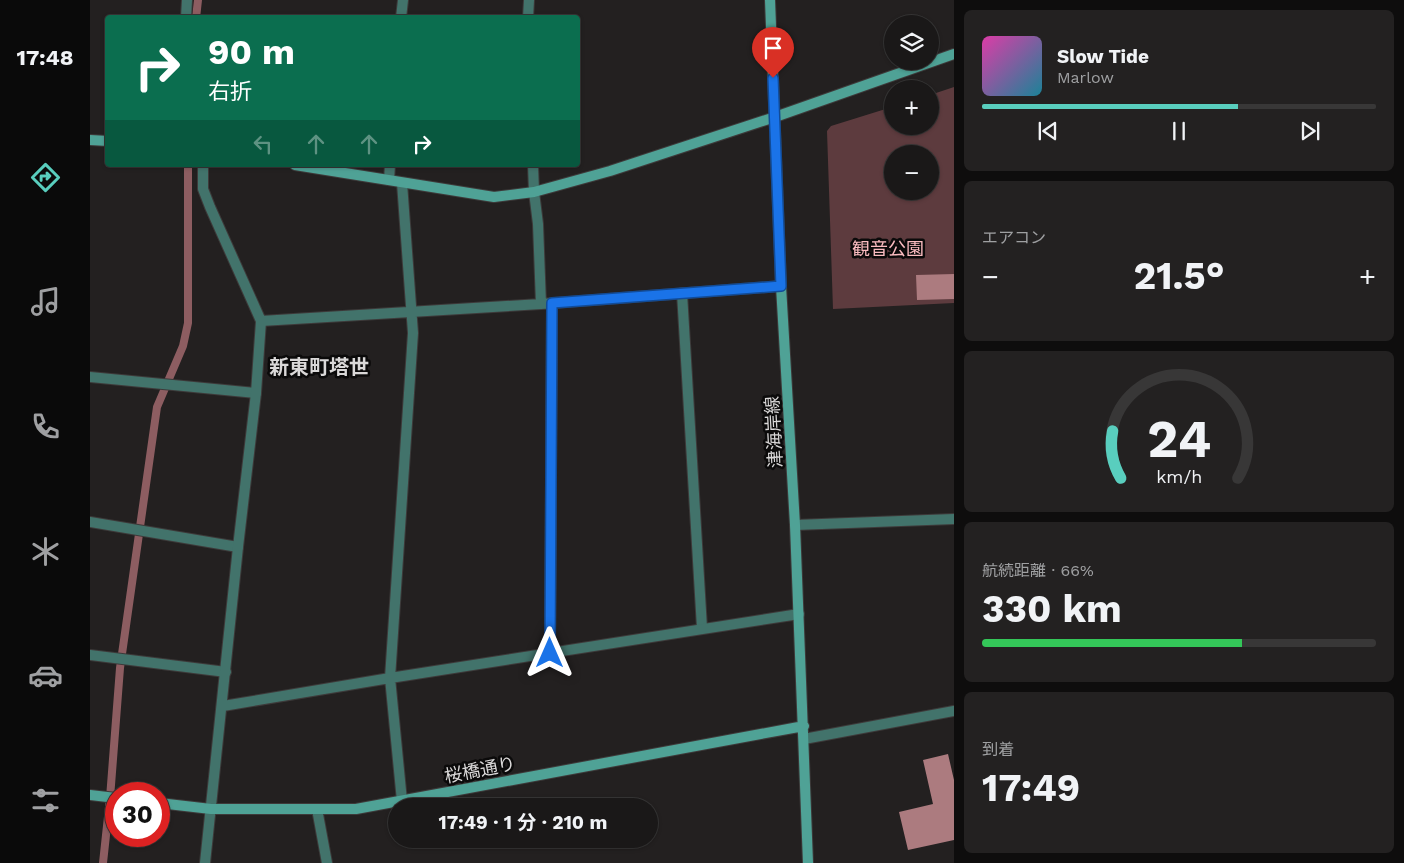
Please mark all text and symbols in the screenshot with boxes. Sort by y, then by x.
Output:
map controls [884,15,939,200]
button: layers [884,15,939,70]
pin [752,27,794,78]
text: 90 m [208,31,295,73]
icon: arrive [759,34,787,62]
icon: right [125,35,190,100]
text: 17:48 [16,45,74,70]
text: Slow Tide [1057,45,1149,68]
text: Marlow [1057,68,1114,87]
text: 右折 [208,79,252,104]
button: + [884,80,939,135]
icon: previous [1034,117,1062,145]
icon: pause [1165,117,1193,145]
icon: next [1296,117,1324,145]
icon: left [249,130,277,158]
icon: ahead [302,130,330,158]
icon: ahead [355,130,383,158]
icon: right [408,130,436,158]
button: − [884,145,939,200]
icon: directions [28,160,63,195]
text: エアコン [982,228,1046,247]
park label: 観音公園 [852,238,924,259]
text: 21.5° [1133,254,1225,298]
text: − [982,260,999,293]
text: + [1359,260,1376,293]
icon: music [28,284,63,319]
district label: 新東町塔世 [269,355,369,379]
street label: 津海岸線 [761,396,786,469]
icon: phone [28,409,63,444]
text: 24 [1147,409,1211,470]
text: km/h [1156,466,1202,487]
icon: climate [28,534,63,569]
text: 航続距離 · 66% [982,561,1094,580]
text: 330 km [982,587,1122,631]
position arrow [523,626,575,678]
icon: car [28,658,63,693]
text: 到着 [982,740,1014,759]
street label: 桜橋通り [443,752,517,787]
text: 17:49 [982,766,1080,810]
speed limit sign: 30 [105,782,170,847]
icon: filters [28,783,63,818]
text: 17:49 · 1 分 · 210 m [439,811,607,834]

